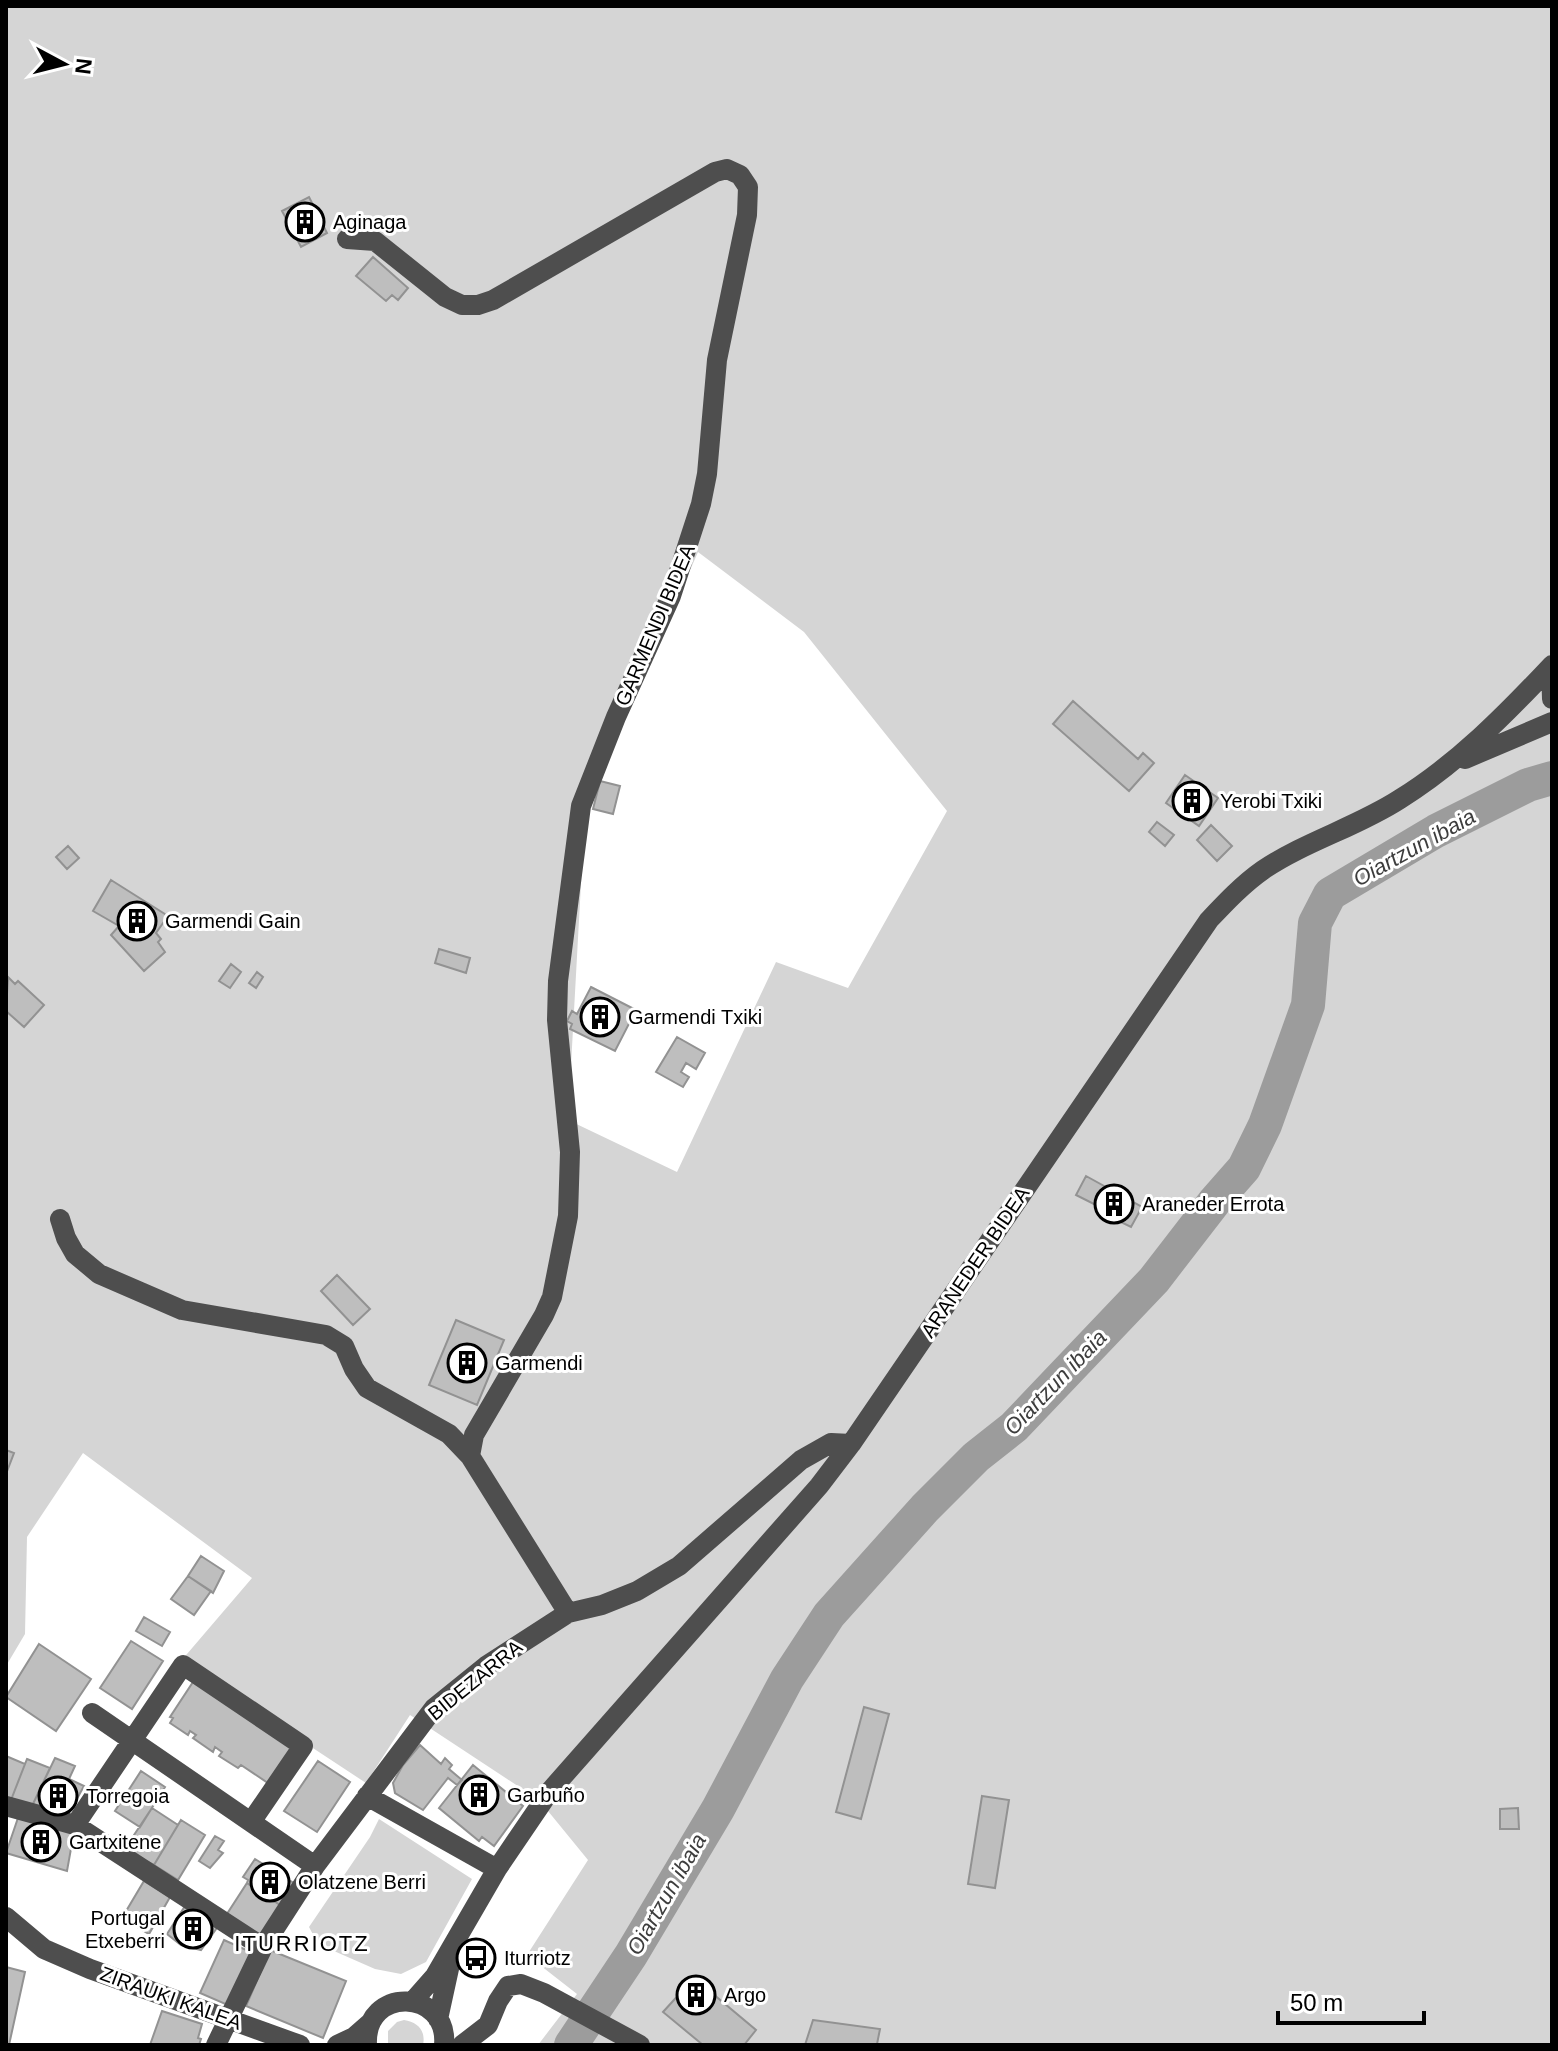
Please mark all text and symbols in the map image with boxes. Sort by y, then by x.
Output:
north arrow [24,24,104,104]
text: N [70,57,97,76]
building icon: Aginaga [284,201,326,243]
place label: Aginaga [333,211,407,233]
street label: GARMENDI BIDEA [611,540,699,709]
building icon: Yerobi Txiki [1171,780,1213,822]
place label: Yerobi Txiki [1220,790,1322,812]
water label: Oiartzun ibaia [1349,804,1480,891]
building icon: Garmendi Gain [116,900,158,942]
place label: Garmendi Gain [165,910,301,932]
building icon: Garmendi Txiki [579,996,621,1038]
place label: Garmendi Txiki [628,1006,762,1028]
street label: ARANEDER BIDEA [916,1182,1034,1341]
building icon: Araneder Errota [1093,1183,1135,1225]
place label: Araneder Errota [1142,1193,1285,1215]
water label: Oiartzun ibaia [999,1325,1112,1440]
building icon: Garmendi [446,1342,488,1384]
place label: Garmendi [495,1352,583,1374]
street label: BIDEZARRA [424,1635,527,1725]
building icon: Garbuño [458,1774,500,1816]
building icon: Torregoia [37,1775,79,1817]
place label: Garbuño [507,1784,585,1806]
place label: Torregoia [86,1785,170,1807]
building icon: Gartxitene [20,1821,62,1863]
water label: Oiartzun ibaia [622,1829,711,1959]
place label: Gartxitene [69,1831,161,1853]
building icon: Olatzene Berri [249,1861,291,1903]
place label: Olatzene Berri [298,1871,426,1893]
place label: Portugal Etxeberri [85,1907,165,1952]
building icon: Portugal Etxeberri [172,1908,214,1950]
district label: ITURRIOTZ [234,1931,370,1956]
bus stop icon: Iturriotz [455,1937,497,1979]
place label: Iturriotz [504,1947,571,1969]
street label: ZIRAUKI KALEA [97,1962,245,2034]
building icon: Argo [675,1974,717,2016]
scale bar [1278,1975,1424,2025]
place label: Argo [724,1984,766,2006]
text: 50 m [1290,1989,1343,2016]

